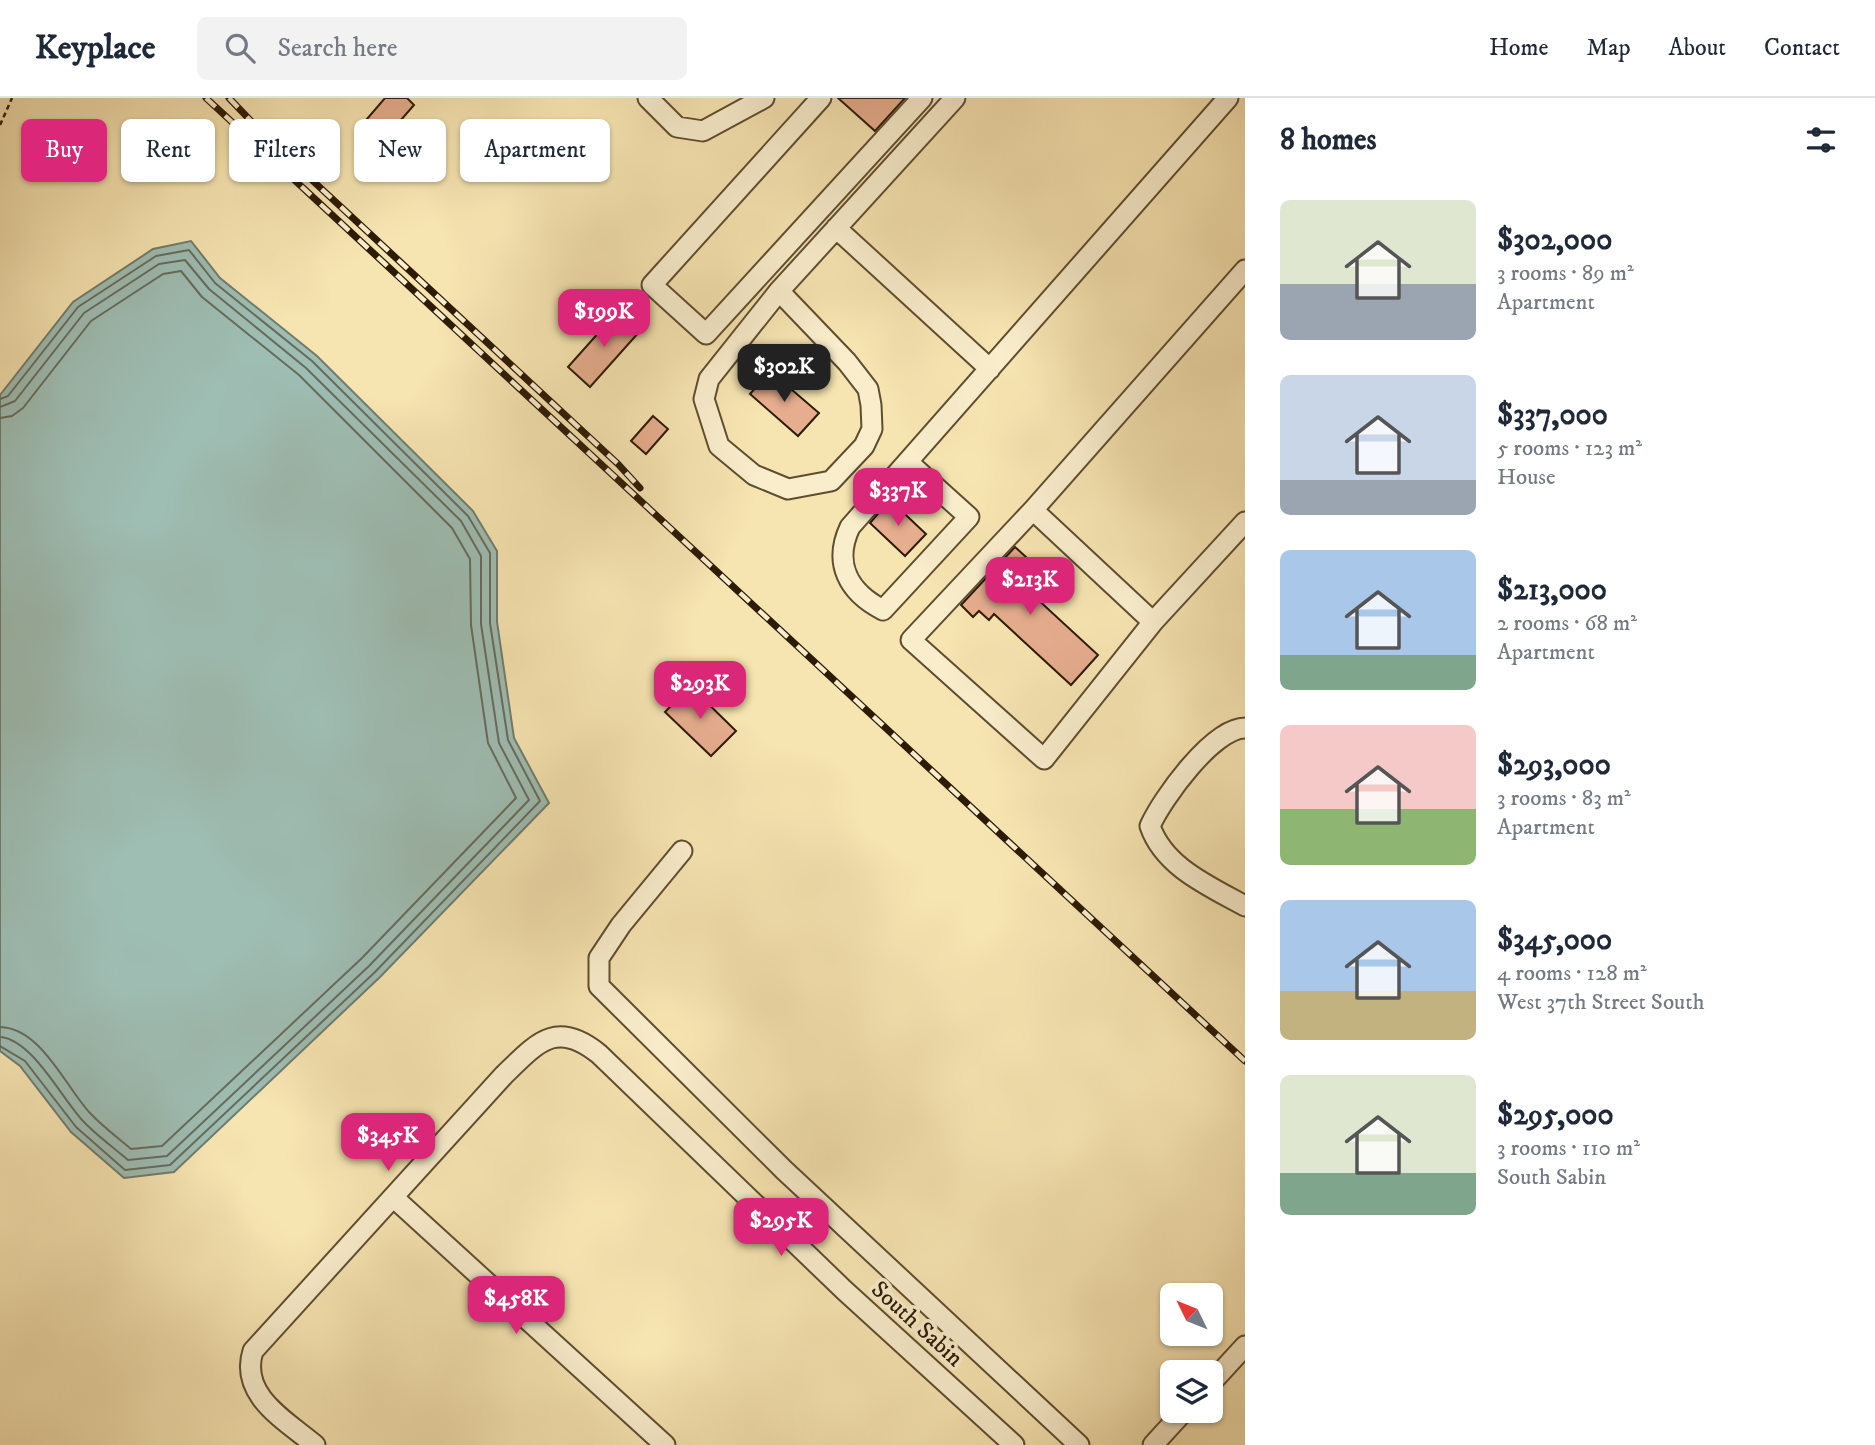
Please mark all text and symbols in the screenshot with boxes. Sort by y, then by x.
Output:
search box [197,17,687,80]
text: Keyplace [35,28,155,69]
icon: search [221,29,259,67]
text: Search here [277,32,398,65]
text: Home [1489,33,1548,63]
text: Map [1586,33,1631,63]
text: About [1669,33,1726,63]
text: Contact [1764,33,1840,63]
chip: Buy [21,119,107,182]
chip: Rent [121,119,215,182]
chip: Filters [229,119,340,182]
chip: New [354,119,446,182]
chip: Apartment [460,119,610,182]
icon: filters [1802,121,1840,159]
text: 8 homes [1280,122,1377,159]
text: $302,000 [1497,222,1612,259]
icon: home [1336,228,1420,312]
text: 3 rooms · 89 m² [1497,259,1634,288]
text: Apartment [1497,288,1595,317]
pin: $199K [555,289,653,349]
text: $199K [574,297,634,326]
pin: $302K [735,344,833,404]
text: $302K [754,352,814,381]
text: $337,000 [1497,397,1608,434]
icon: home [1336,403,1420,487]
text: 5 rooms · 123 m² [1497,434,1642,463]
text: House [1497,463,1555,492]
pin: $337K [849,468,947,528]
text: $337K [869,476,927,505]
pin: $213K [981,558,1079,617]
text: $213K [1001,565,1059,594]
text: $213,000 [1497,572,1607,609]
icon: home [1336,578,1420,662]
text: 2 rooms · 68 m² [1497,609,1637,638]
text: Apartment [1497,638,1595,667]
pin: $293K [651,662,749,721]
text: $293K [670,669,730,698]
text: $293,000 [1497,747,1611,784]
icon: home [1336,753,1420,837]
text: 3 rooms · 83 m² [1497,784,1631,813]
text: Apartment [1497,813,1595,842]
text: $345,000 [1497,922,1612,959]
icon: home [1336,928,1420,1012]
text: 4 rooms · 128 m² [1497,959,1647,988]
text: West 37th Street South [1497,988,1705,1017]
text: $295,000 [1497,1097,1614,1134]
icon: home [1336,1103,1420,1187]
pin: $345K [339,1114,437,1173]
text: $345K [357,1121,419,1150]
text: 3 rooms · 110 m² [1497,1134,1640,1163]
text: South Sabin [1497,1163,1606,1192]
pin: $295K [732,1198,830,1258]
text: $295K [750,1206,812,1235]
street label: South Sabin [865,1275,970,1374]
pin: $458K [467,1276,565,1336]
north arrow [1160,1283,1223,1346]
map controls [1160,1283,1223,1423]
text: $458K [484,1284,548,1313]
button: layers [1160,1360,1223,1423]

